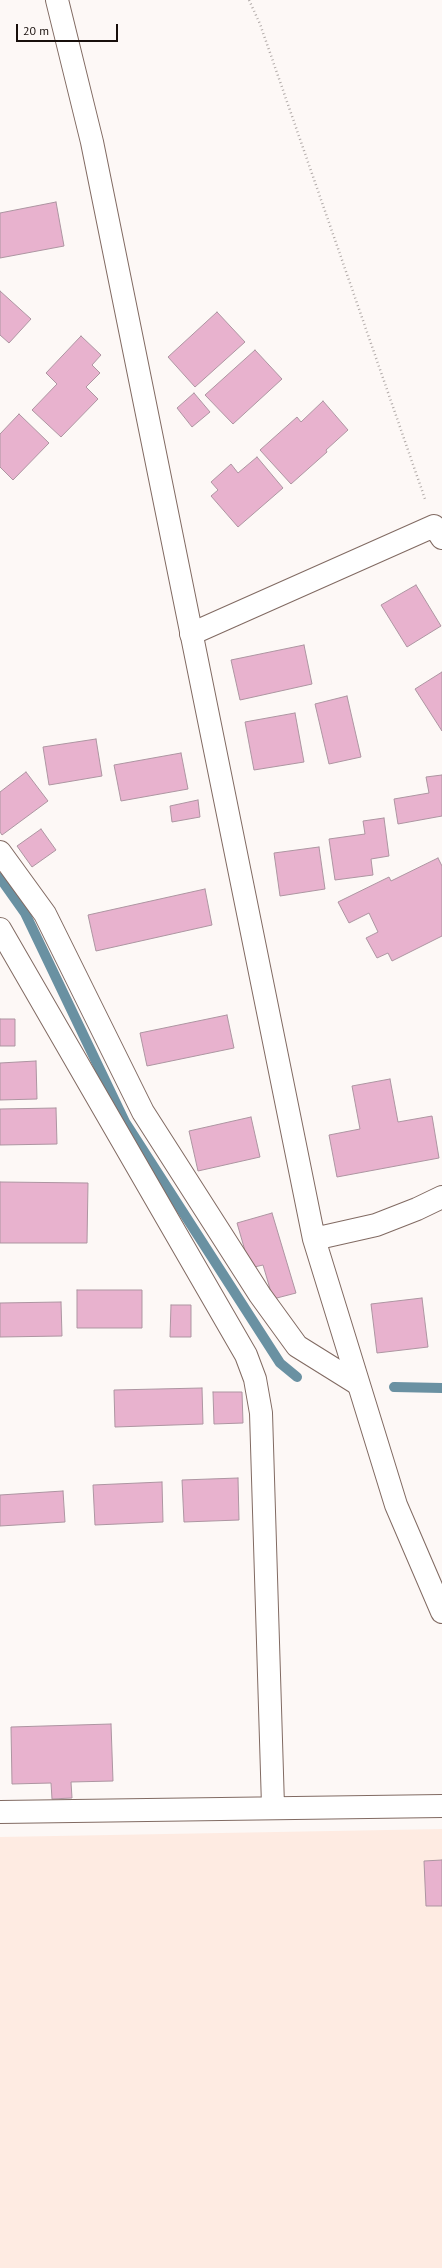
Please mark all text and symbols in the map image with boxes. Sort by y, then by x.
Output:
scale bar [18,16,120,42]
text: 20 m [23,23,49,38]

